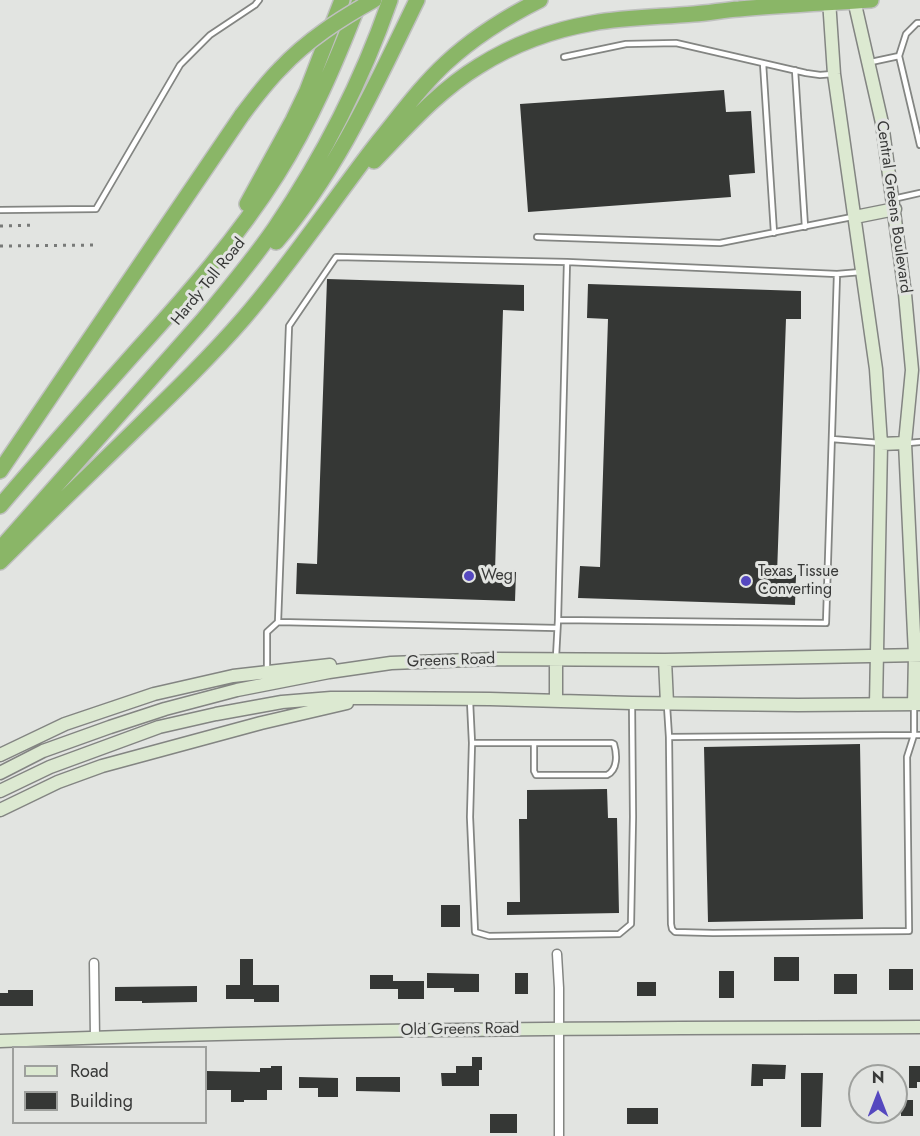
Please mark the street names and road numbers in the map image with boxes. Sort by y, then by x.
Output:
street label: Central Greens Boulevard [871,120,915,294]
street label: Hardy Toll Road [168,234,250,330]
street label: Greens Road [407,650,495,672]
street label: Old Greens Road [401,1019,519,1041]

